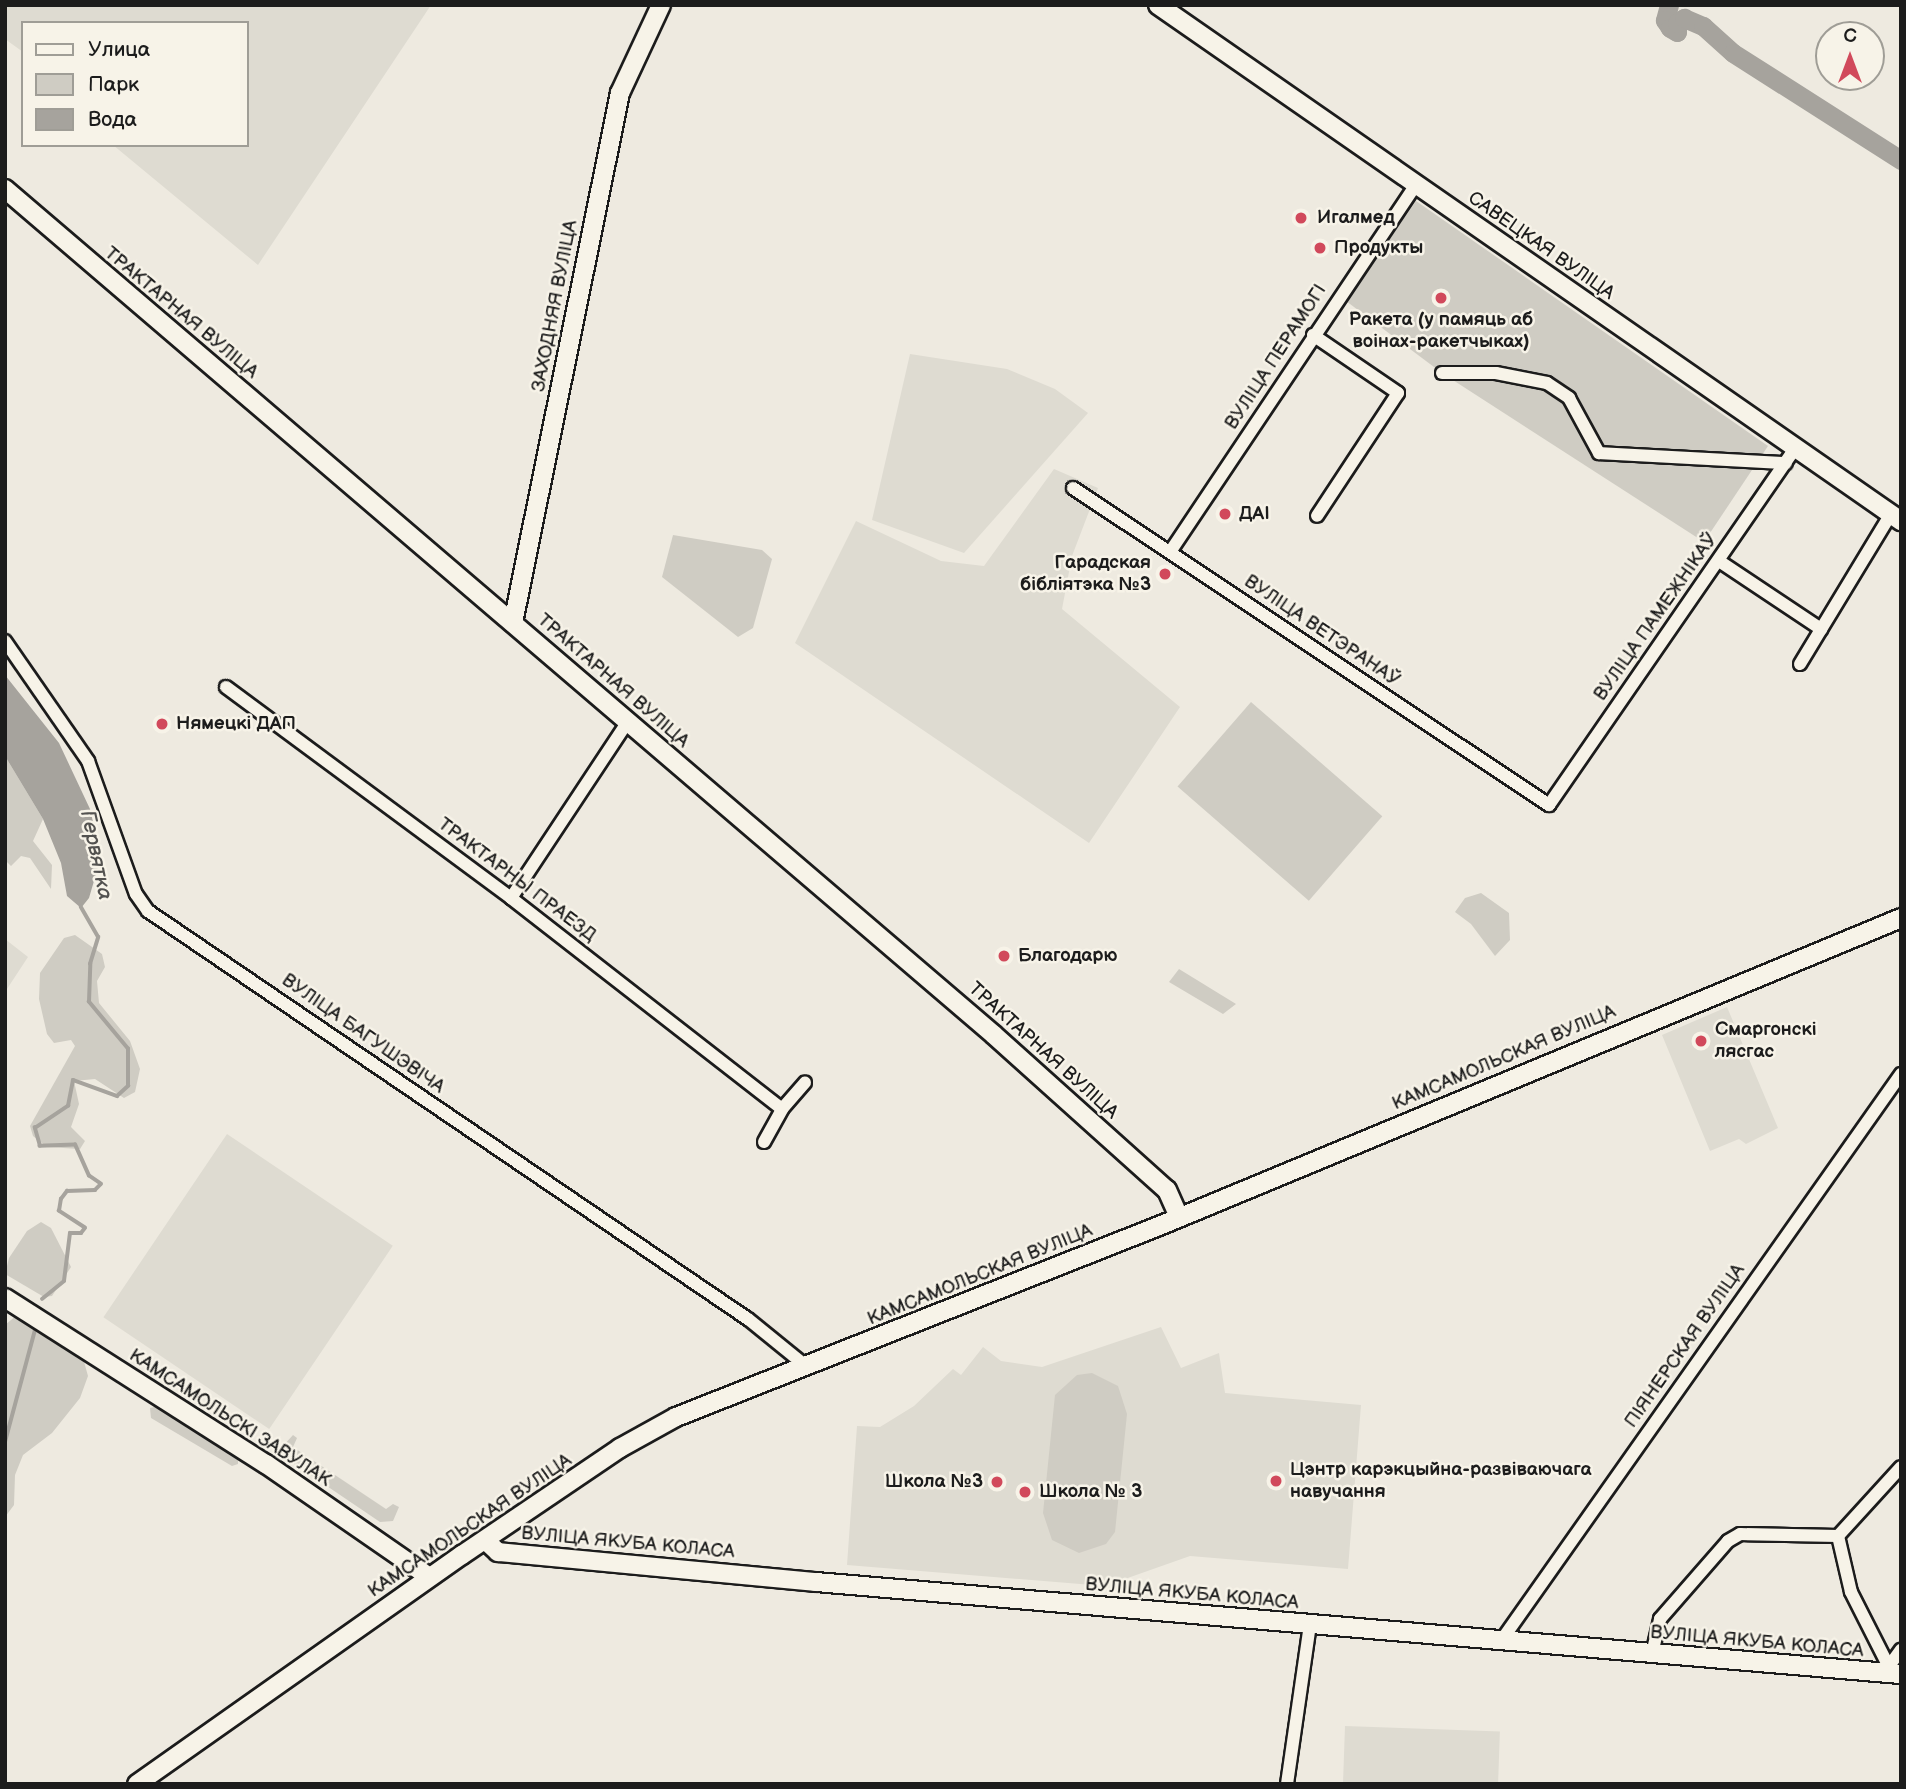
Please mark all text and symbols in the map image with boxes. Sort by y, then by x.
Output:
legend [21,21,248,147]
north arrow [1815,21,1885,91]
text: С [1843,25,1857,48]
text: Улица [88,37,150,62]
text: Парк [88,72,139,97]
text: Вода [88,107,137,132]
street label: САВЕЦКАЯ ВУЛІЦА [1463,187,1619,305]
place label: Игалмед [1317,207,1395,229]
marker: Игалмед [1291,208,1311,228]
street label: ЗАХОДНЯЯ ВУЛІЦА [527,218,583,394]
place label: Продукты [1334,237,1423,259]
marker: Продукты [1312,240,1328,256]
street label: ТРАКТАРНАЯ ВУЛІЦА [100,242,262,384]
street label: ВУЛІЦА ПЕРАМОГІ [1221,280,1331,434]
marker: Ракета (у памяць аб воінах-ракетчыках) [1433,290,1449,306]
place label: Ракета (у памяць аб воінах-ракетчыках) [1349,309,1533,353]
place label: ДАІ [1239,503,1269,525]
marker: ДАІ [1217,506,1233,522]
street label: ВУЛІЦА ПАМЕЖНІКАЎ [1589,529,1723,705]
place label: Гарадская бібліятэка №3 [1020,552,1151,596]
marker: Гарадская бібліятэка №3 [1157,566,1173,582]
street label: ВУЛІЦА ВЕТЭРАНАЎ [1240,570,1404,692]
street label: ТРАКТАРНАЯ ВУЛІЦА [533,609,693,753]
place label: Нямецкі ДАП [176,713,296,735]
marker: Нямецкі ДАП [154,716,170,732]
water label: Гервятка [74,808,118,902]
street label: ТРАКТАРНЫ ПРАЕЗД [433,813,601,947]
place label: Благодарю [1018,945,1118,967]
marker: Благодарю [996,948,1012,964]
street label: ВУЛІЦА БАГУШЭВІЧА [277,969,449,1099]
street label: ТРАКТАРНАЯ ВУЛІЦА [963,978,1123,1124]
street label: КАМСАМОЛЬСКАЯ ВУЛІЦА [1389,1000,1619,1116]
place label: Смаргонскі лясгас [1715,1019,1816,1063]
marker: Смаргонскі лясгас [1693,1033,1709,1049]
street label: КАМСАМОЛЬСКАЯ ВУЛІЦА [864,1219,1096,1331]
street label: ПІЯНЕРСКАЯ ВУЛІЦА [1620,1260,1750,1432]
street label: КАМСАМОЛЬСКІ ЗАВУЛАК [125,1344,335,1492]
street label: КАМСАМОЛЬСКАЯ ВУЛІЦА [364,1449,576,1603]
place label: Цэнтр карэкцыйна-развіваючага навучання [1290,1459,1592,1503]
place label: Школа №3 [885,1471,983,1493]
marker: Цэнтр карэкцыйна-развіваючага навучання [1268,1473,1284,1489]
marker: Школа №3 [989,1474,1005,1490]
place label: Школа № 3 [1039,1481,1142,1503]
marker: Школа № 3 [1017,1484,1033,1500]
street label: ВУЛІЦА ЯКУБА КОЛАСА [520,1522,736,1564]
street label: ВУЛІЦА ЯКУБА КОЛАСА [1084,1573,1300,1615]
street label: ВУЛІЦА ЯКУБА КОЛАСА [1649,1621,1865,1663]

